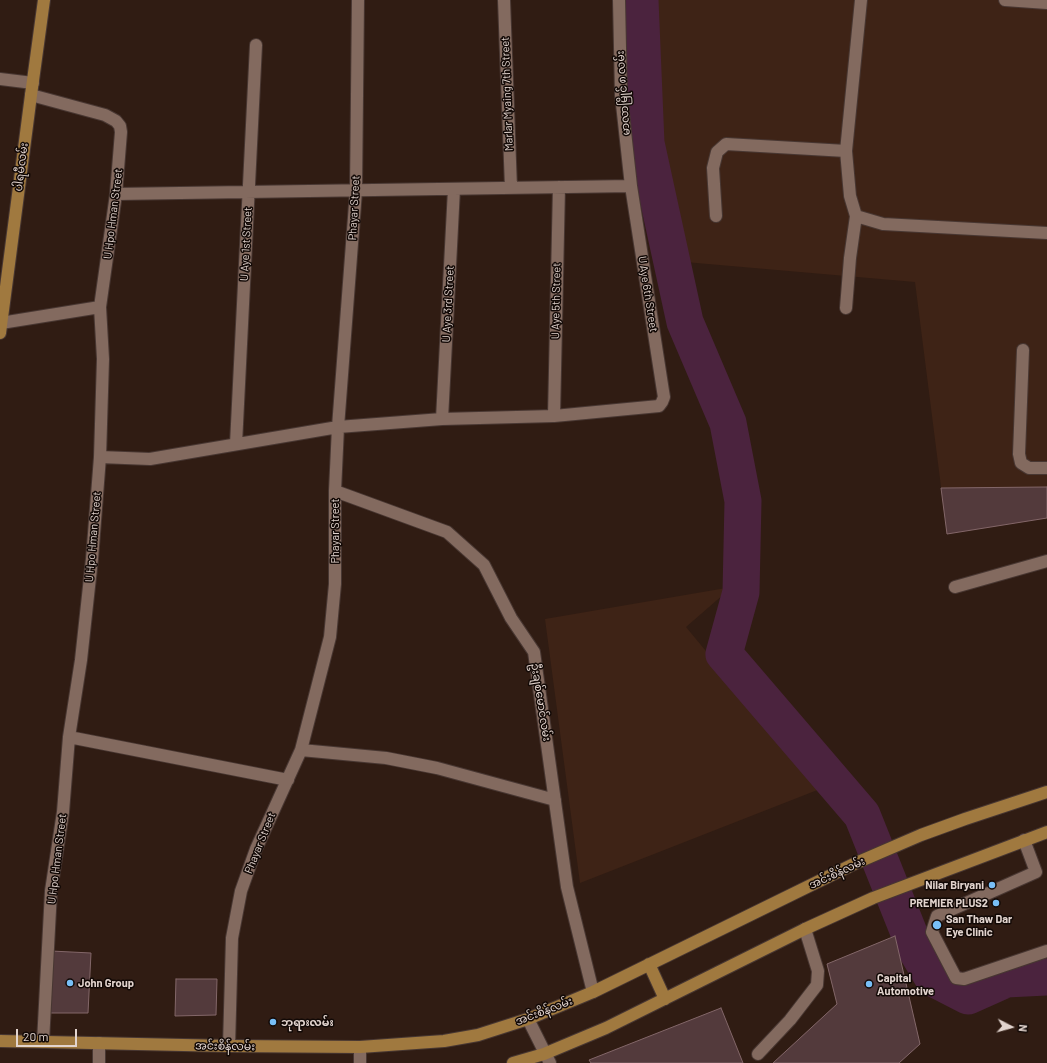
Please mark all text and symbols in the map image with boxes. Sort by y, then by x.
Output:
street label: Marlar Myaing 7th Street [498,37,516,151]
street label: မာလာမြိုင် ၈ လမ်း [613,50,633,136]
street label: ပါရမီလမ်း [11,142,31,192]
street label: U Hpo Hman Street [101,168,125,260]
street label: Phayar Street [346,175,362,241]
street label: U Aye 1st Street [237,207,255,281]
street label: U Aye 6th Street [635,255,661,333]
street label: U Aye 5th Street [549,263,563,339]
street label: U Aye 3rd Street [439,265,457,343]
street label: U Hpo Hman Street [82,491,104,583]
street label: Phayar Street [328,499,342,563]
street label: ဦးချစ်မောင်လမ်း [528,662,554,742]
street label: Phayar Street [242,810,278,876]
street label: U Hpo Hman Street [45,813,69,905]
street label: အင်းစိန်လမ်း [807,854,867,892]
place label: Nilar Biryani [925,878,984,892]
marker: Nilar Biryani [987,880,997,890]
place label: PREMIER PLUS2 [910,896,988,910]
marker: PREMIER PLUS2 [991,898,1001,908]
place label: San Thaw Dar Eye Clinic [946,912,1012,938]
marker: San Thaw Dar Eye Clinic [931,919,943,931]
place label: Capital Automotive [877,971,934,997]
place label: John Group [78,976,134,990]
marker: John Group [65,978,75,988]
marker: Capital Automotive [864,979,874,989]
street label: အင်းစိန်လမ်း [514,994,574,1028]
north arrow [991,1007,1031,1047]
place label: ဘုရားလမ်း [281,1015,334,1029]
marker: ဘုရားလမ်း [268,1017,278,1027]
scale bar [18,1021,79,1047]
text: N [1017,1024,1030,1033]
text: 20 m [23,1029,49,1043]
street label: အင်းစိန်လမ်း [195,1039,255,1053]

